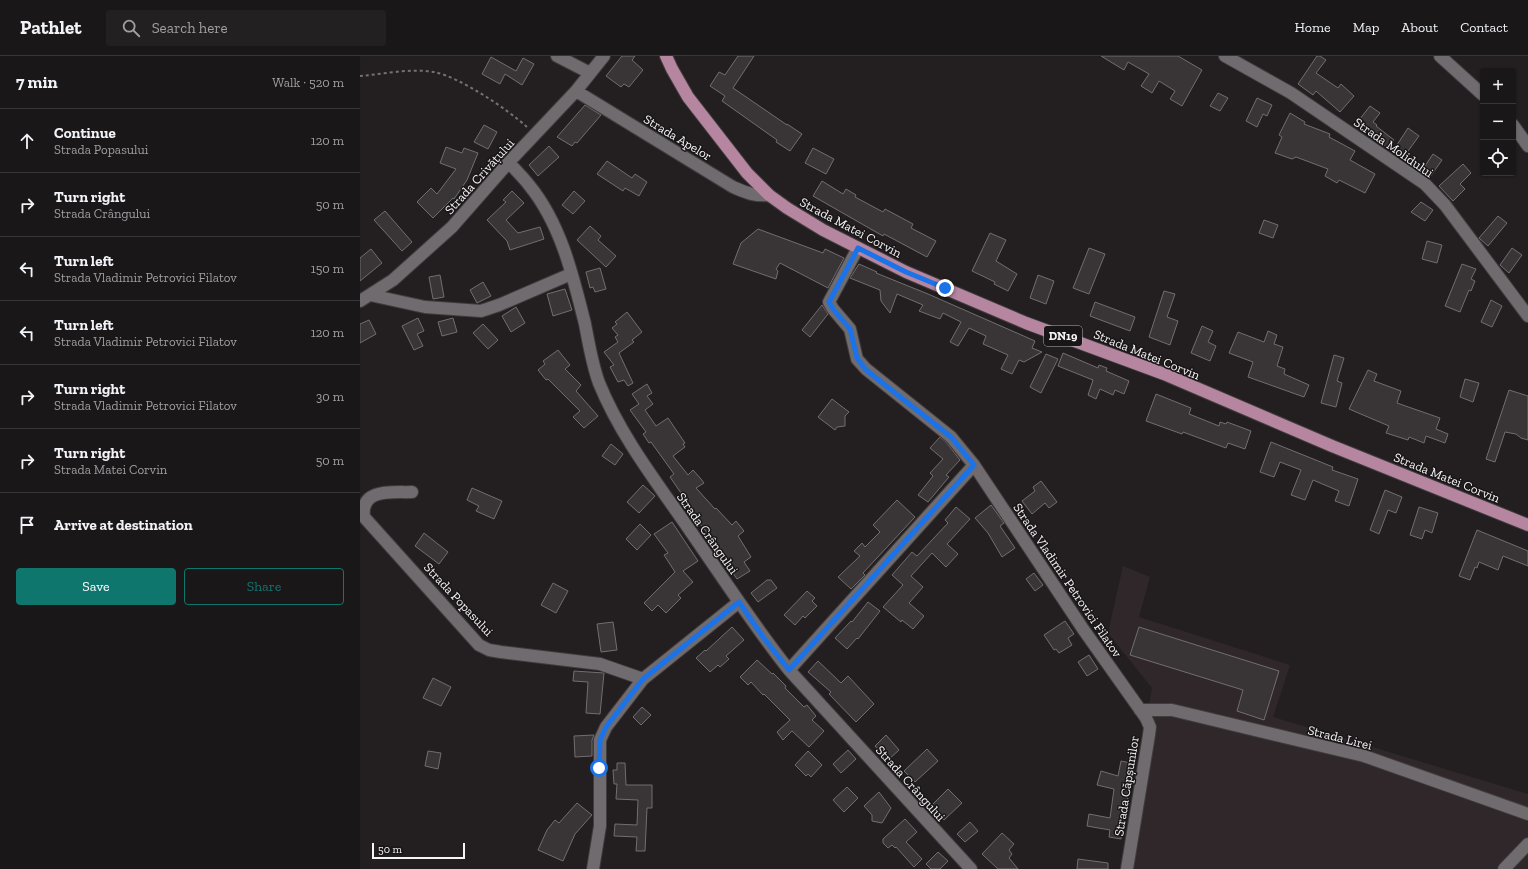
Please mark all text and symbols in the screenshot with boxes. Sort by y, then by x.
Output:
search box [106,10,386,46]
text: Pathlet [20,16,82,39]
icon: search [120,17,142,39]
text: Search here [152,19,228,37]
text: Home [1295,19,1331,36]
text: Map [1353,19,1379,36]
text: About [1401,19,1438,36]
text: Contact [1460,19,1508,36]
map controls [1480,68,1516,176]
button: + [1480,68,1516,104]
text: 7 min [16,72,58,92]
text: Walk · 520 m [272,75,344,90]
button: − [1480,104,1516,140]
street label: Strada Apelor [641,111,714,164]
street label: Strada Molidului [1351,114,1437,181]
text: Continue [54,124,116,142]
icon: ahead [16,130,38,152]
text: 120 m [311,133,344,148]
street label: Strada Crivățului [441,135,518,217]
button: locate [1480,140,1516,176]
text: Strada Popasului [54,142,149,157]
text: Turn right [54,188,125,206]
icon: right [16,194,38,216]
street label: Strada Matei Corvin [797,194,905,261]
text: 50 m [316,197,344,212]
text: Strada Crângului [54,206,150,221]
text: Turn left [54,252,114,270]
icon: left [16,258,38,280]
text: 150 m [311,261,344,276]
text: Strada Vladimir Petrovici Filatov [54,270,237,285]
route end [936,279,954,297]
text: Turn left [54,316,114,334]
icon: left [16,322,38,344]
text: 120 m [311,325,344,340]
road number: DN19 [1044,326,1082,346]
street label: Strada Matei Corvin [1092,326,1203,383]
text: Strada Vladimir Petrovici Filatov [54,334,237,349]
text: Turn right [54,380,125,398]
icon: right [16,386,38,408]
text: 30 m [316,389,344,404]
text: Strada Vladimir Petrovici Filatov [54,398,237,413]
text: Turn right [54,444,125,462]
street label: Strada Matei Corvin [1392,449,1503,506]
icon: right [16,450,38,472]
text: 50 m [316,453,344,468]
text: Strada Matei Corvin [54,462,167,477]
street label: Strada Crângului [674,490,742,577]
street label: Strada Vladimir Petrovici Filatov [1010,500,1125,661]
icon: arrive [16,514,38,536]
text: Arrive at destination [54,516,193,534]
street label: Strada Popasului [421,560,497,639]
button: Save [16,568,176,605]
button: Share [184,568,344,605]
street label: Strada Lirei [1306,722,1374,753]
street label: Strada Căpșunilor [1111,735,1142,837]
street label: Strada Crângului [873,743,949,824]
route start [590,759,608,777]
scale bar [372,841,465,860]
text: 50 m [378,843,402,856]

